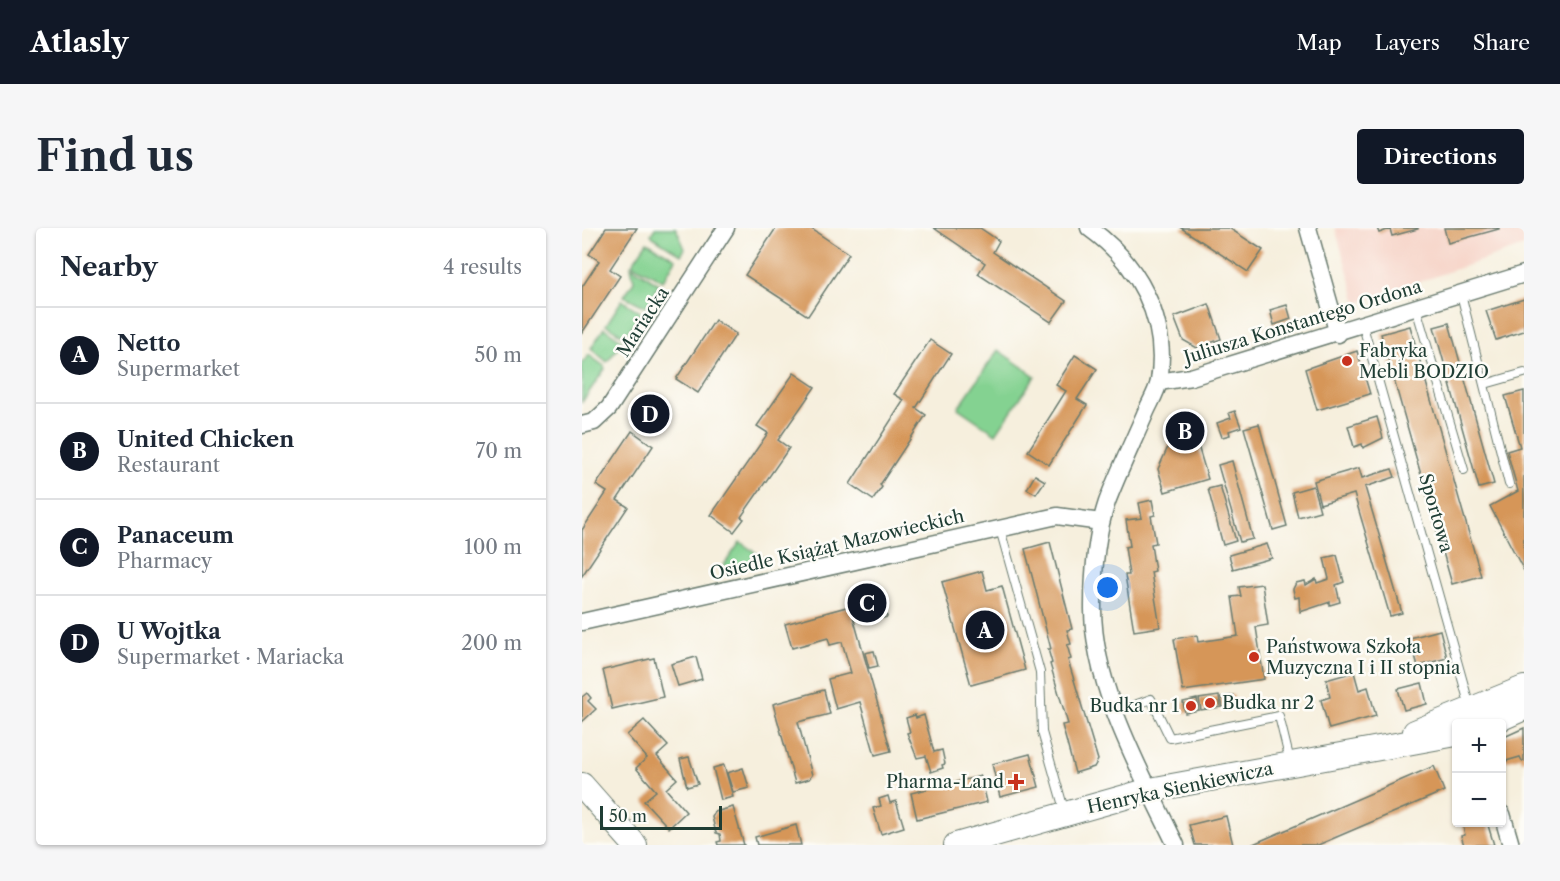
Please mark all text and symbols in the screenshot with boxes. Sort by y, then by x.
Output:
text: Atlasly [30,25,129,59]
text: Map [1297,30,1342,55]
text: Layers [1375,30,1440,55]
text: Share [1473,30,1530,55]
button: Directions [1357,129,1524,184]
text: Find us [36,130,194,182]
text: Nearby [60,251,158,283]
text: 4 results [443,255,522,279]
street label: Juliusza Konstantego Ordona [1178,275,1425,370]
street label: Mariacka [612,282,674,361]
text: Netto [117,330,180,357]
place label: Fabryka Mebli BODZIO [1359,340,1489,383]
text: A [72,343,87,367]
text: 50 m [475,343,522,367]
marker: Fabryka Mebli BODZIO [1340,354,1354,368]
text: Supermarket [117,357,240,381]
pin: D [630,392,670,436]
pin: B [1166,408,1204,454]
text: United Chicken [117,426,294,453]
text: B [72,439,87,463]
text: 70 m [476,439,522,463]
text: Restaurant [117,453,220,477]
street label: Sportowa [1414,471,1458,556]
street label: Osiedle Książąt Mazowieckich [708,505,966,585]
text: Panaceum [117,522,234,549]
text: C [71,535,88,559]
text: 100 m [464,535,522,559]
text: Pharmacy [117,549,212,573]
your location [1093,573,1122,602]
pin: C [848,580,886,626]
pin: A [966,608,1004,652]
text: U Wojtka [117,618,221,645]
text: D [71,631,88,655]
text: 200 m [461,631,522,655]
place label: Państwowa Szkoła Muzyczna I i II stopnia [1266,636,1461,679]
text: Supermarket · Mariacka [117,645,344,669]
marker: Państwowa Szkoła Muzyczna I i II stopnia [1247,650,1261,664]
place label: Budka nr 2 [1222,692,1314,714]
place label: Budka nr 1 [1089,695,1179,717]
marker: Budka nr 2 [1203,696,1217,710]
marker: Budka nr 1 [1184,699,1198,713]
map controls [1452,719,1506,827]
button: + [1452,719,1506,773]
street label: Henryka Sienkiewicza [1085,757,1276,818]
place label: Pharma-Land [886,771,1004,793]
button: − [1452,773,1506,827]
marker: Pharma-Land [1009,775,1023,789]
scale bar [600,803,722,830]
text: 50 m [609,806,647,826]

